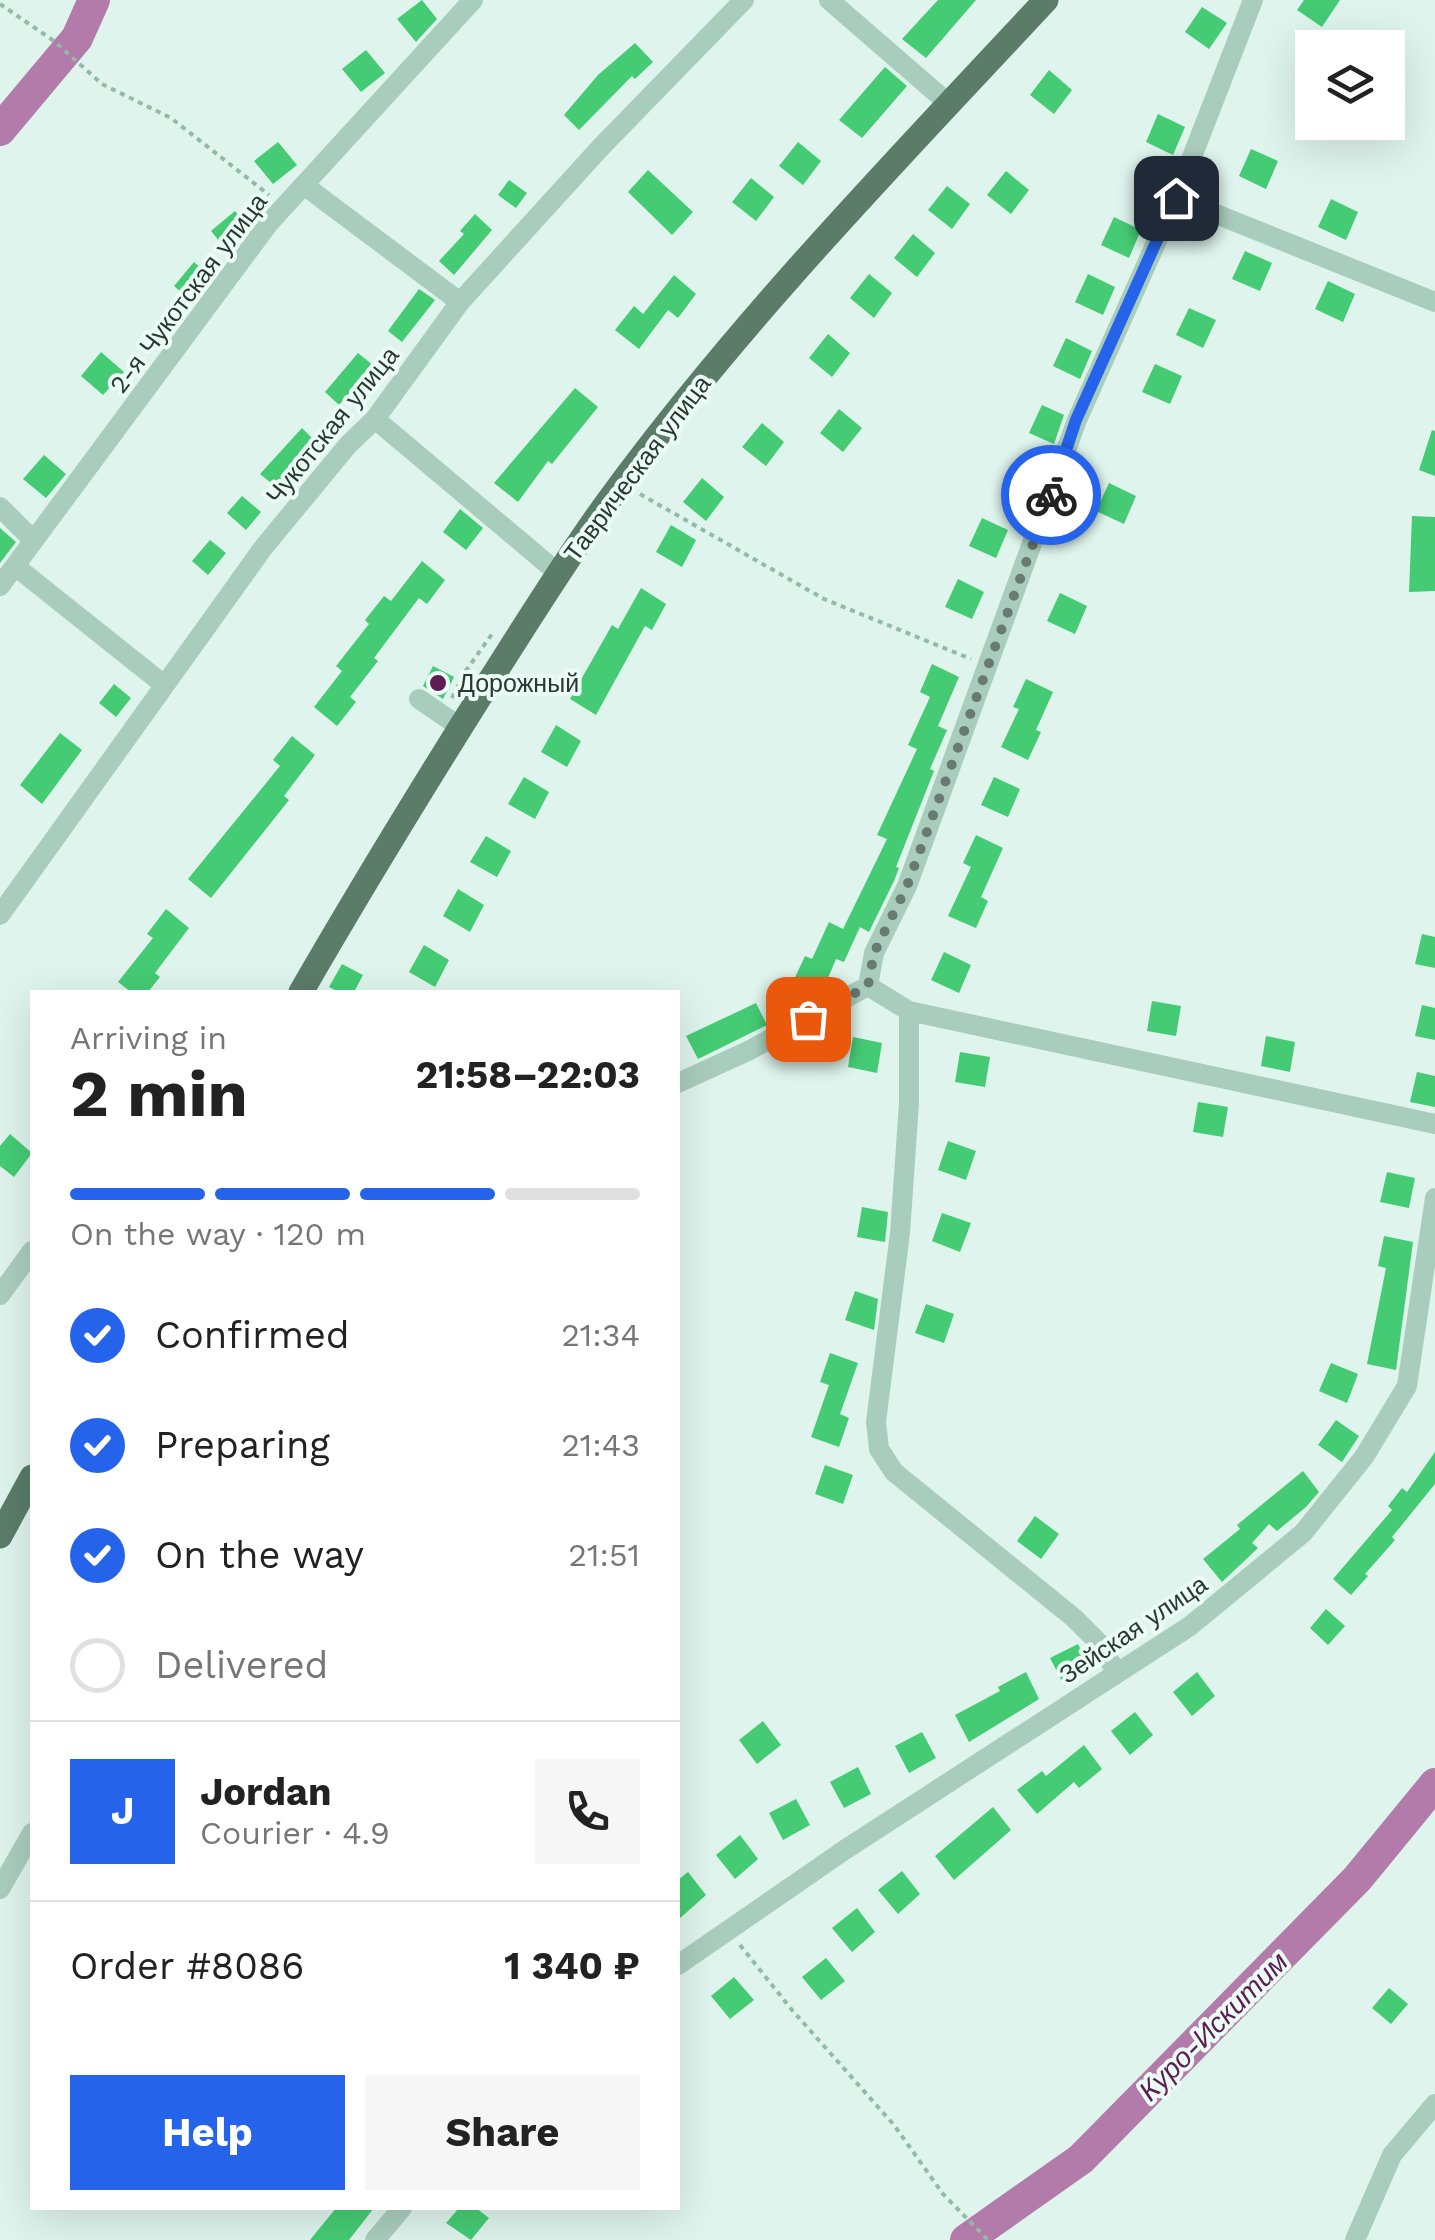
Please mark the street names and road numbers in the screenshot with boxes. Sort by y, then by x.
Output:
street label: 2-я Чукотская улица [104,188,273,399]
street label: Чукотская улица [260,341,405,510]
street label: Таврическая улица [558,370,717,567]
street label: Зейская улица [1054,1569,1213,1689]

